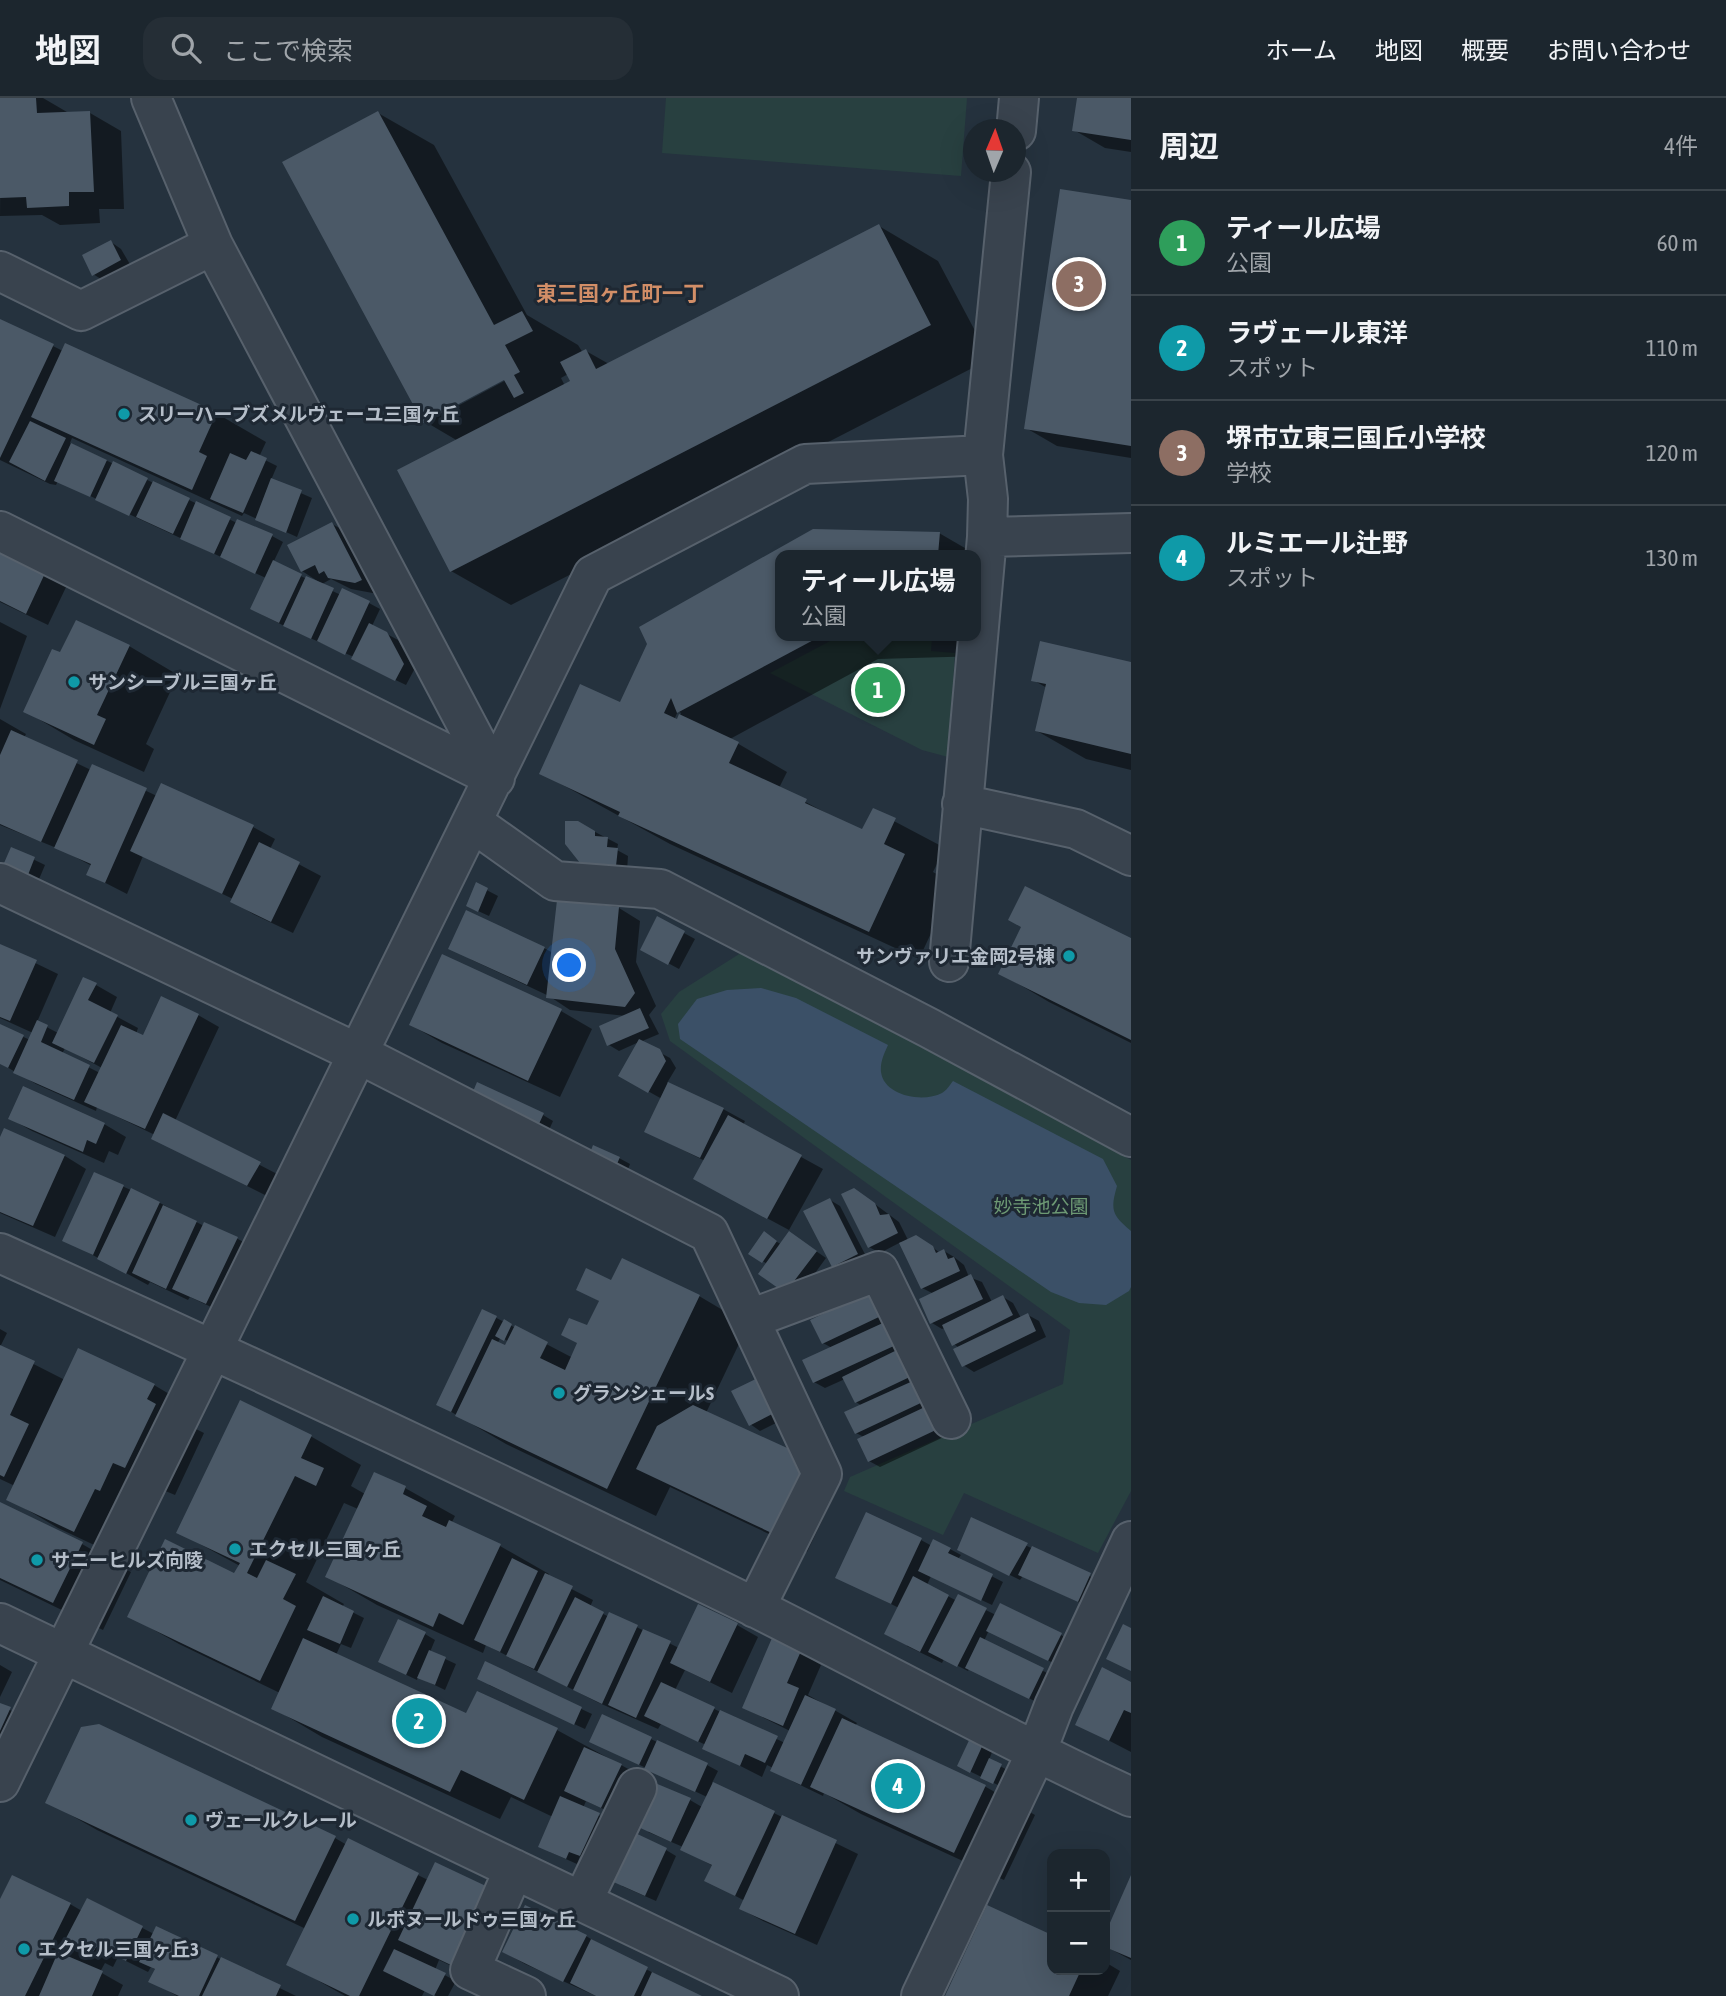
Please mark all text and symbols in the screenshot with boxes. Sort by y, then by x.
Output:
search box [143,17,633,80]
icon: search [167,29,205,67]
text: 地図 [35,31,101,69]
text: ここで検索 [223,36,353,66]
text: ホーム [1266,37,1337,64]
text: 地図 [1375,37,1423,64]
text: 概要 [1461,37,1509,64]
text: お問い合わせ [1547,37,1691,64]
north arrow [963,119,1026,182]
text: 周辺 [1159,129,1219,163]
text: 4件 [1664,133,1698,159]
text: ティール広場 [1226,213,1380,243]
text: 1 [1177,230,1187,256]
text: 60 m [1657,230,1698,256]
text: 公園 [1226,250,1272,276]
pin: 3 [1056,258,1102,310]
district label: 東三国ヶ丘町一丁 [536,281,704,305]
text: ラヴェール東洋 [1226,318,1408,348]
text: 2 [1177,335,1187,361]
text: 110 m [1646,335,1698,361]
text: スポット [1226,355,1318,381]
place label: スリーハーブズメルヴェーユ三国ヶ丘 [138,403,459,425]
marker: スリーハーブズメルヴェーユ三国ヶ丘 [116,406,132,422]
text: 堺市立東三国丘小学校 [1226,423,1486,453]
text: 3 [1177,440,1187,466]
text: 120 m [1646,440,1698,466]
text: 学校 [1226,460,1272,486]
text: ルミエール辻野 [1226,528,1408,558]
text: 4 [1177,545,1187,571]
text: 130 m [1646,545,1698,571]
popup [775,550,981,641]
text: スポット [1226,565,1318,591]
text: ティール広場 [801,566,955,596]
text: 公園 [801,603,847,629]
pin: 1 [855,664,901,716]
place label: サンシーブル三国ヶ丘 [88,671,277,693]
marker: サンシーブル三国ヶ丘 [66,674,82,690]
place label: サンヴァリエ金岡2号棟 [856,945,1055,967]
your location [552,948,586,982]
marker: サンヴァリエ金岡2号棟 [1061,948,1077,964]
park label: 妙寺池公園 [993,1195,1089,1217]
place label: グランシェールS [573,1382,714,1404]
marker: グランシェールS [551,1385,567,1401]
place label: エクセル三国ヶ丘 [249,1538,401,1560]
marker: エクセル三国ヶ丘 [227,1541,243,1557]
place label: サニーヒルズ向陵 [51,1549,203,1571]
marker: サニーヒルズ向陵 [29,1552,45,1568]
pin: 2 [396,1695,442,1747]
pin: 4 [875,1760,921,1812]
place label: ヴェールクレール [205,1809,357,1831]
marker: ヴェールクレール [183,1812,199,1828]
map controls [1047,1849,1110,1975]
button: + [1047,1849,1110,1912]
place label: ルボヌールドゥ三国ヶ丘 [367,1908,576,1930]
marker: ルボヌールドゥ三国ヶ丘 [345,1911,361,1927]
button: − [1047,1912,1110,1975]
place label: エクセル三国ヶ丘3 [38,1938,199,1960]
marker: エクセル三国ヶ丘3 [16,1941,32,1957]

